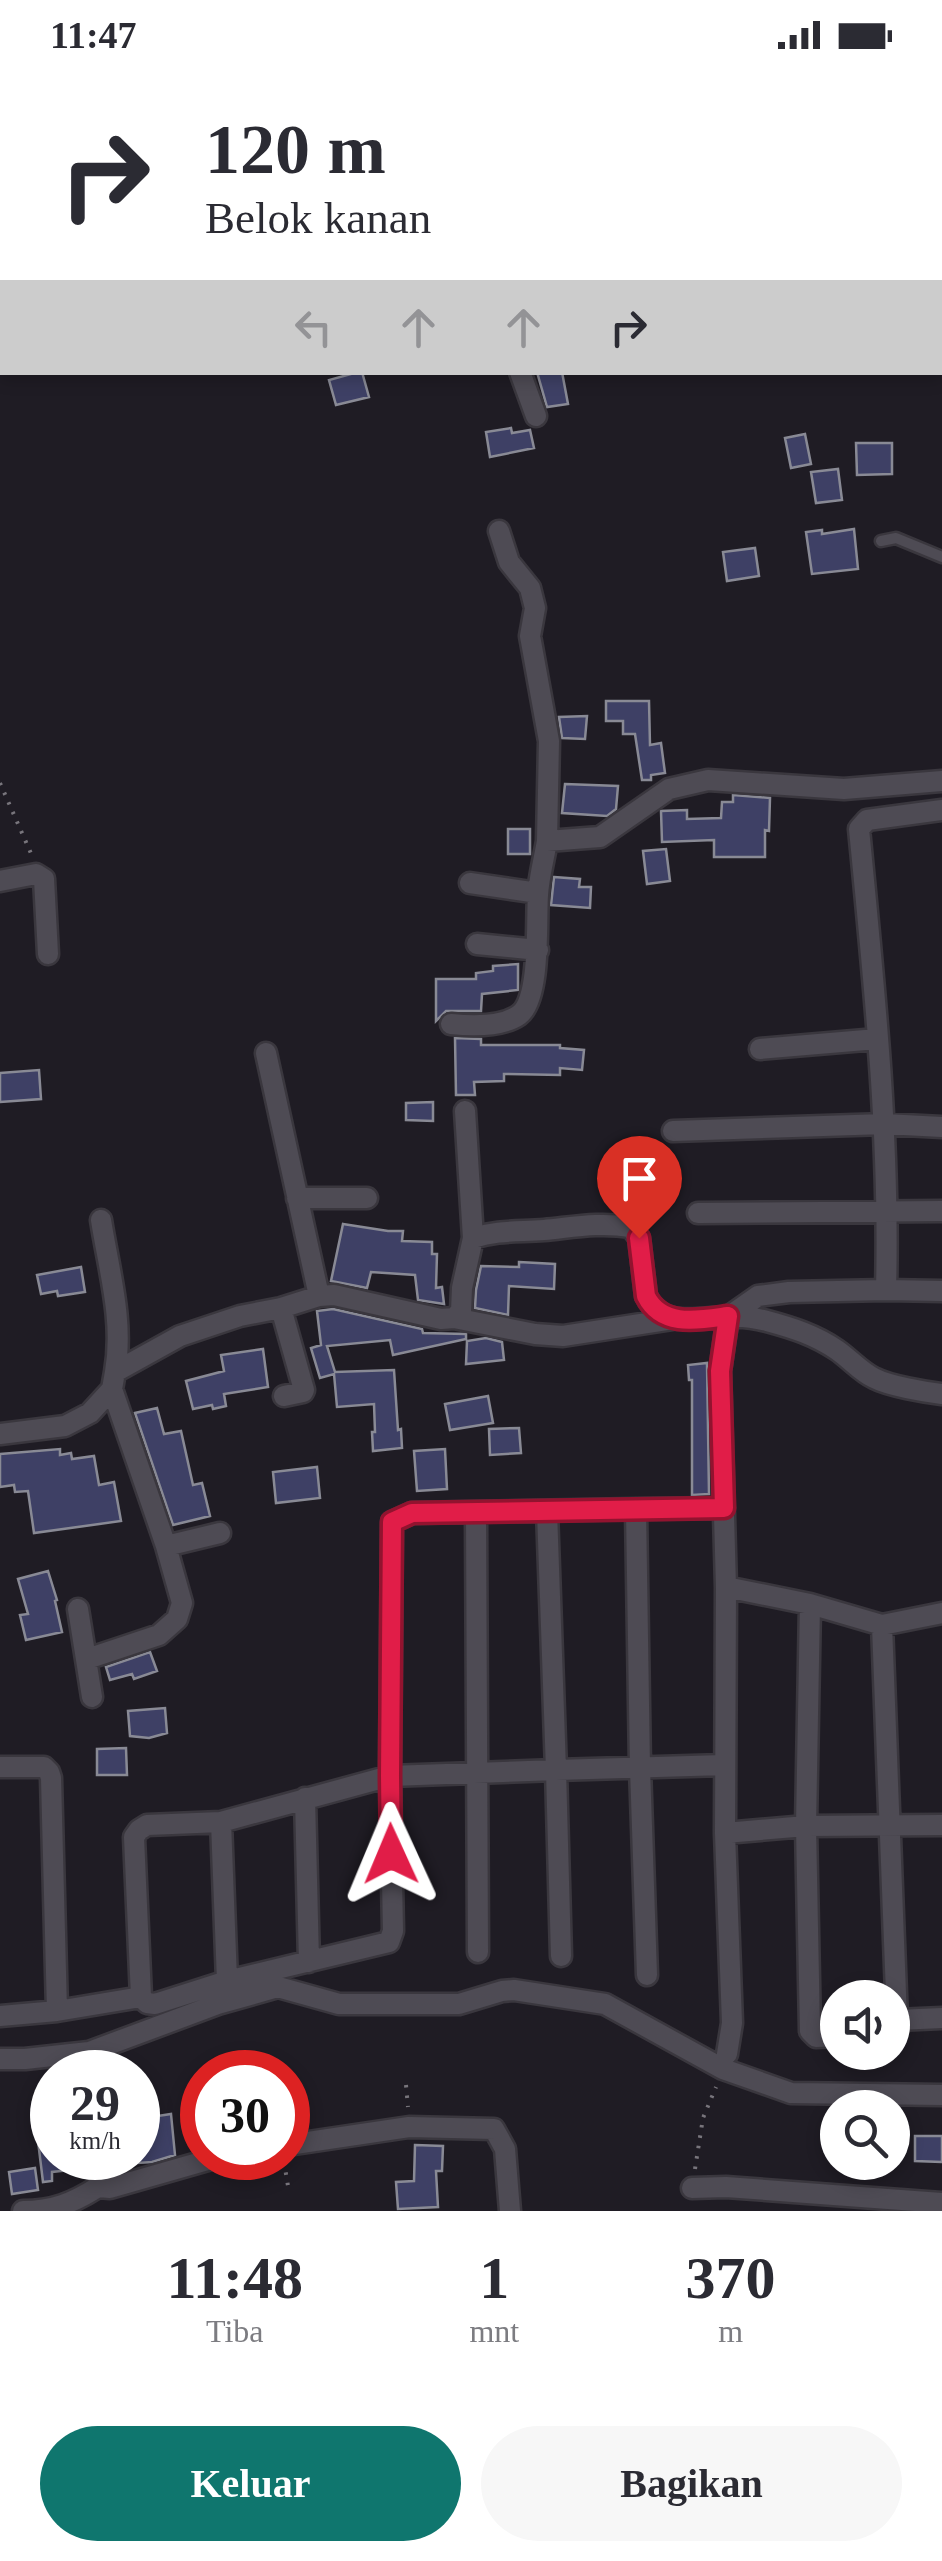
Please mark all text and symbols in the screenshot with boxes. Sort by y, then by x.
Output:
text: 11:47 [50,14,137,56]
icon: right [40,110,170,240]
text: 120 m [205,111,386,188]
text: Belok kanan [205,193,431,243]
icon: left [286,300,341,355]
icon: ahead [391,300,446,355]
icon: ahead [496,300,551,355]
icon: right [601,300,656,355]
pin [597,1136,682,1239]
icon: arrive [612,1151,667,1206]
position arrow [339,1802,443,1906]
map controls [820,1980,910,2180]
button: sound [820,1980,910,2070]
speed limit sign: 30 [180,2050,310,2180]
text: 29 [70,2075,120,2131]
button: search [820,2090,910,2180]
text: km/h [69,2127,121,2154]
text: 11:48 [166,2245,303,2311]
text: 1 [479,2245,509,2311]
text: 370 [686,2245,776,2311]
text: Tiba [206,2313,263,2349]
text: mnt [469,2313,519,2349]
text: m [718,2313,743,2349]
button: Keluar [40,2426,461,2541]
button: Bagikan [481,2426,902,2541]

